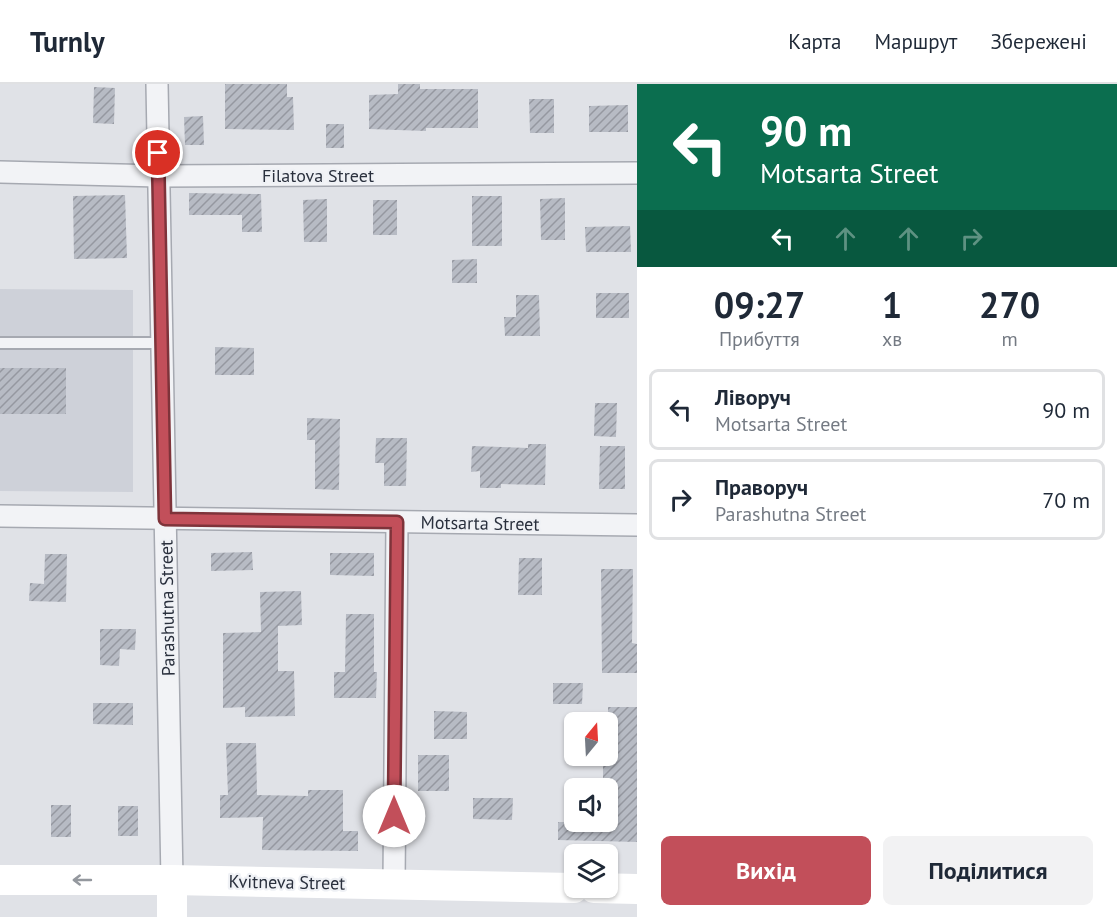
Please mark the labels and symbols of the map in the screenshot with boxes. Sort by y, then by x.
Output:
pin [132,127,183,178]
street label: Filatova Street [262,164,374,187]
street label: Motsarta Street [420,510,540,536]
street label: Parashutna Street [154,540,180,676]
north arrow [564,712,618,766]
position arrow [362,784,426,848]
street label: Kvitneva Street [229,869,345,895]
one-way arrow [72,874,92,886]

